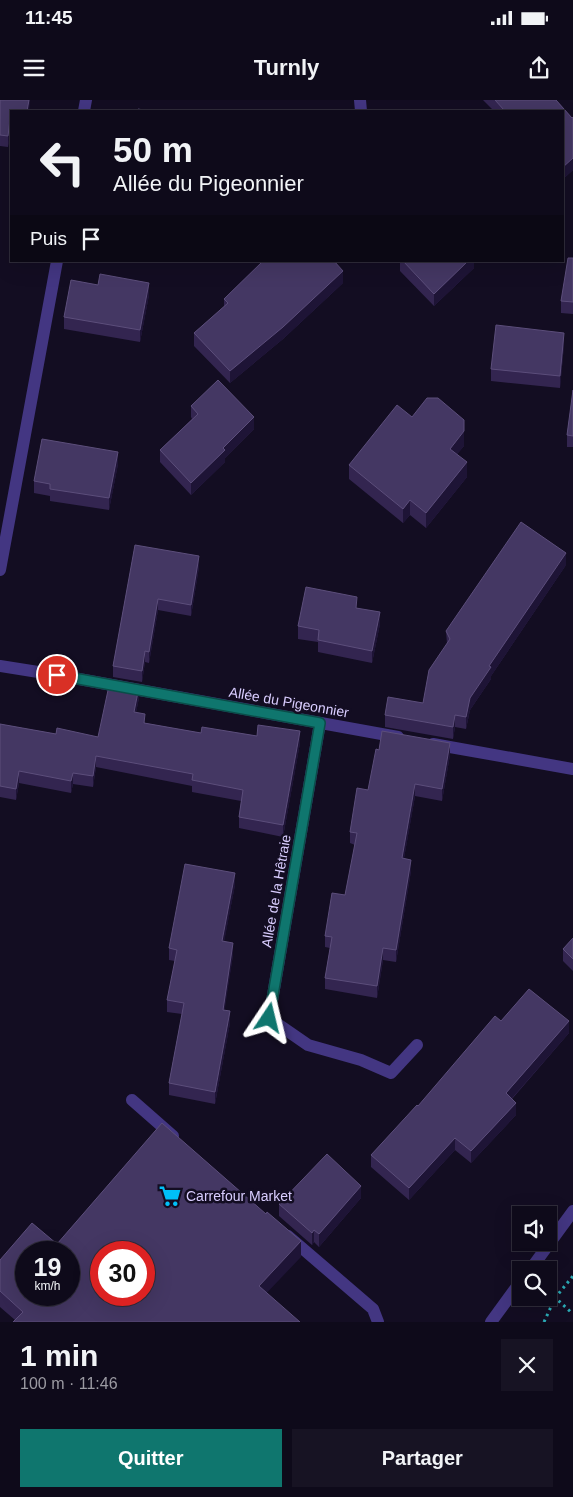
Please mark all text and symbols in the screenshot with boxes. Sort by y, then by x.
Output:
text: 11:45 [25,7,73,28]
icon: menu [20,54,48,82]
icon: share [525,54,553,82]
text: Turnly [254,55,319,80]
icon: left [30,130,95,195]
text: 50 m [113,130,193,169]
text: Allée du Pigeonnier [113,171,304,196]
icon: arrive [77,225,105,253]
text: Puis [30,228,67,249]
pin [36,654,78,696]
icon: arrive [43,661,71,689]
street label: Allée du Pigeonnier [228,684,351,720]
street label: Allée de la Hêtraie [258,833,294,949]
position arrow [242,991,294,1043]
supermarket icon: Carrefour Market [157,1183,183,1209]
place label: Carrefour Market [186,1188,292,1204]
map controls [512,1206,557,1306]
button: sound [512,1206,557,1251]
speed limit sign: 30 [90,1241,155,1306]
text: 19 [34,1253,61,1281]
button: search [512,1261,557,1306]
text: km/h [34,1279,61,1293]
text: 1 min [20,1339,98,1372]
button: close [501,1339,553,1391]
text: 100 m · 11:46 [20,1375,118,1392]
button: Quitter [20,1429,282,1487]
button: Partager [292,1429,553,1487]

